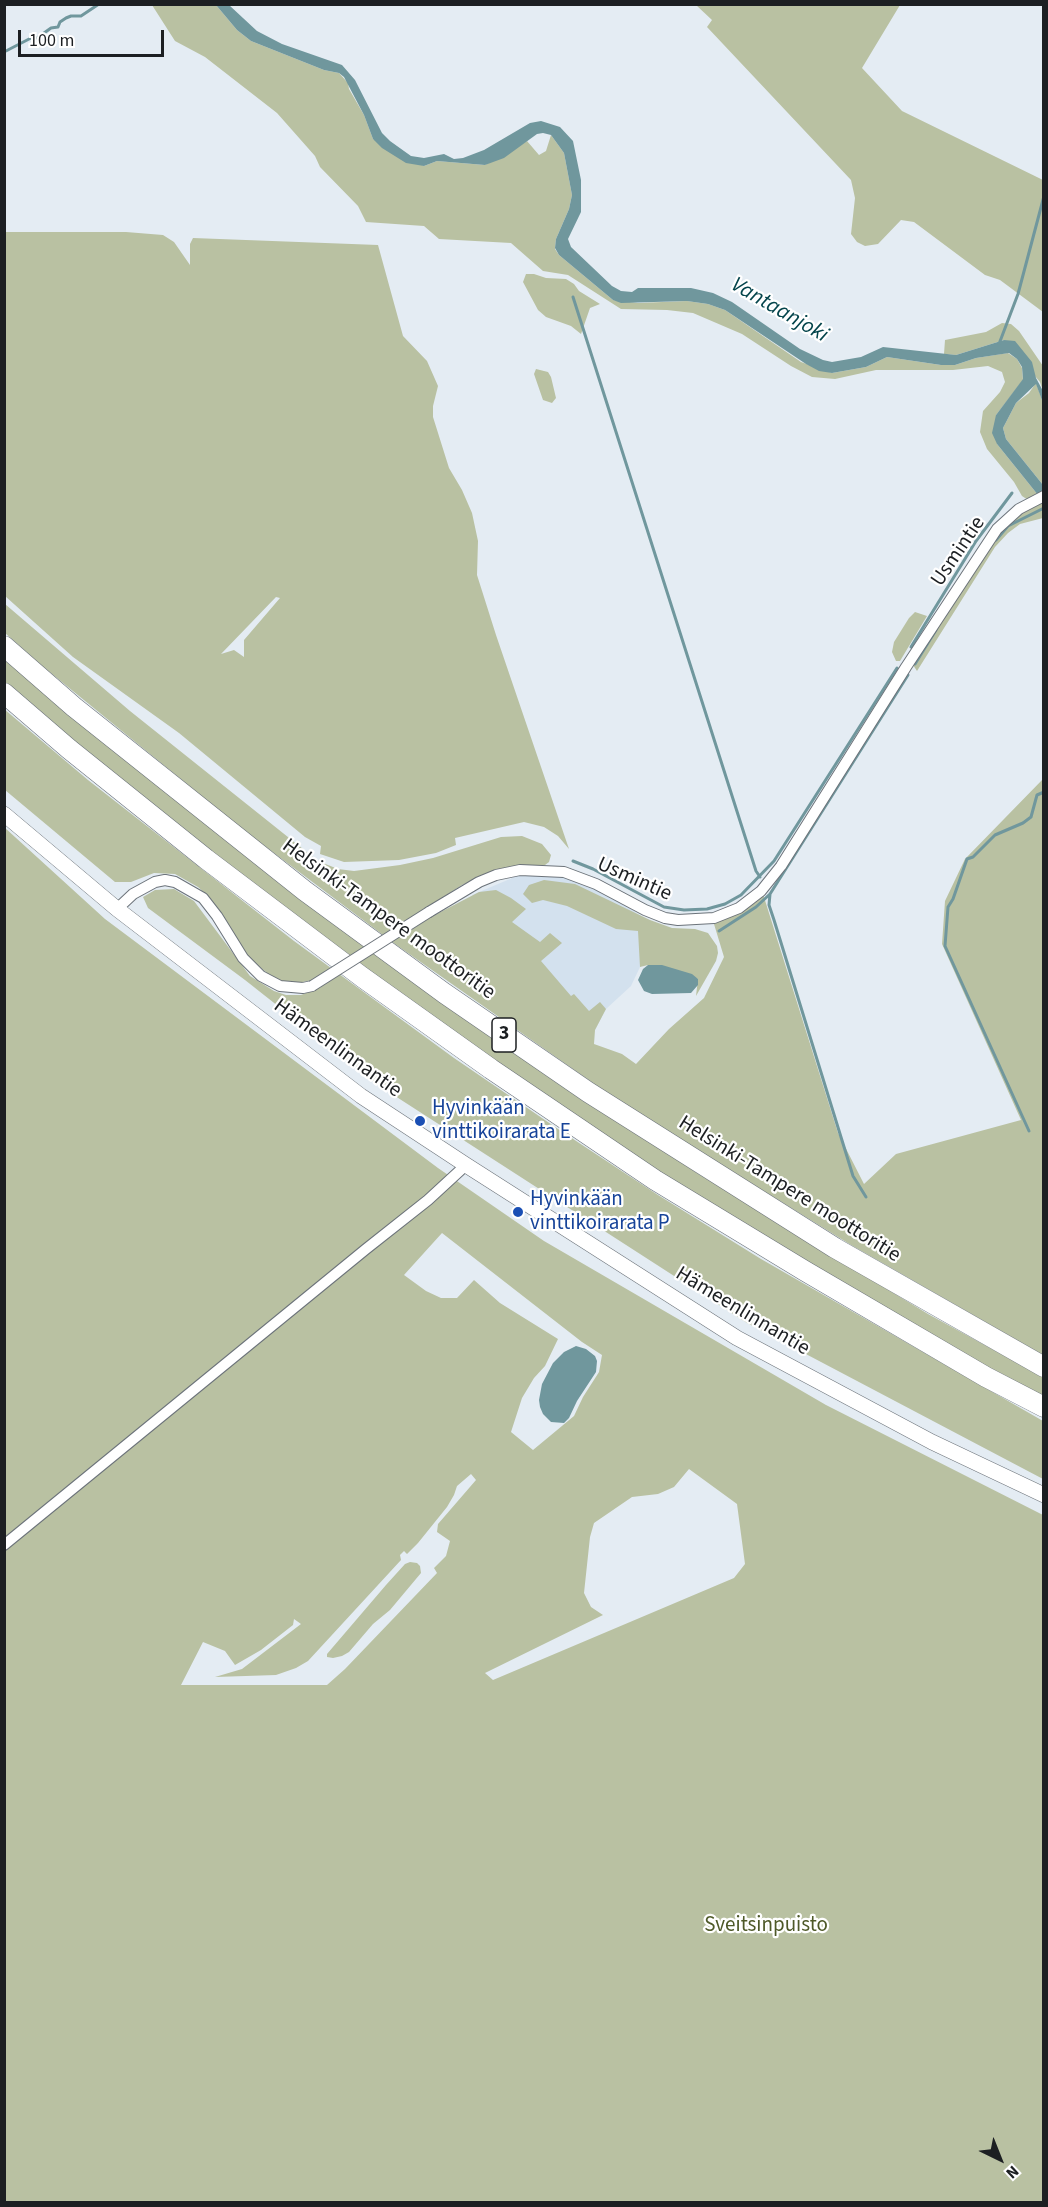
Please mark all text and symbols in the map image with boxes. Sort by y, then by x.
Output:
scale bar [21,18,166,56]
text: 100 m [29,28,74,53]
water label: Vantaanjoki [726,273,832,349]
street label: Usmintie [926,512,992,592]
street label: Helsinki-Tampere moottoritie [277,834,499,1006]
street label: Usmintie [593,852,675,908]
street label: Hämeenlinnantie [268,994,406,1104]
road number: 3 [492,1018,516,1052]
place label: Hyvinkään vinttikoirarata E [432,1096,571,1146]
street label: Helsinki-Tampere moottoritie [673,1111,905,1269]
marker: Hyvinkään vinttikoirarata E [413,1114,427,1128]
place label: Hyvinkään vinttikoirarata P [530,1187,670,1237]
marker: Hyvinkään vinttikoirarata P [511,1205,525,1219]
street label: Hämeenlinnantie [670,1262,814,1362]
park label: Sveitsinpuisto [704,1913,828,1939]
north arrow [970,2129,1030,2189]
text: N [1001,2160,1024,2184]

